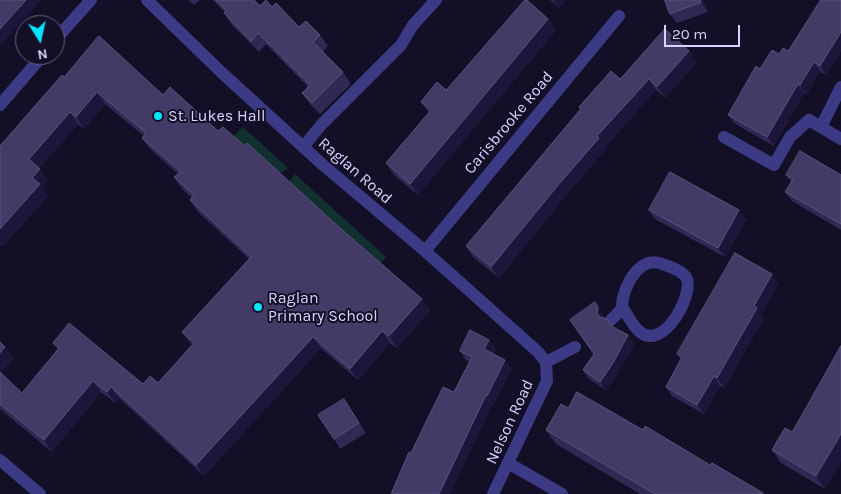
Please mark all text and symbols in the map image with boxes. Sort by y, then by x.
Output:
north arrow [15,15,65,65]
scale bar [666,15,742,47]
text: 20 m [672,25,707,43]
text: N [36,45,49,64]
street label: Carisbrooke Road [460,68,558,178]
place label: St. Lukes Hall [168,106,265,126]
marker: St. Lukes Hall [152,110,164,122]
street label: Raglan Road [314,134,396,208]
place label: Raglan Primary School [268,288,378,326]
marker: Raglan Primary School [252,301,264,313]
street label: Nelson Road [482,377,538,467]

